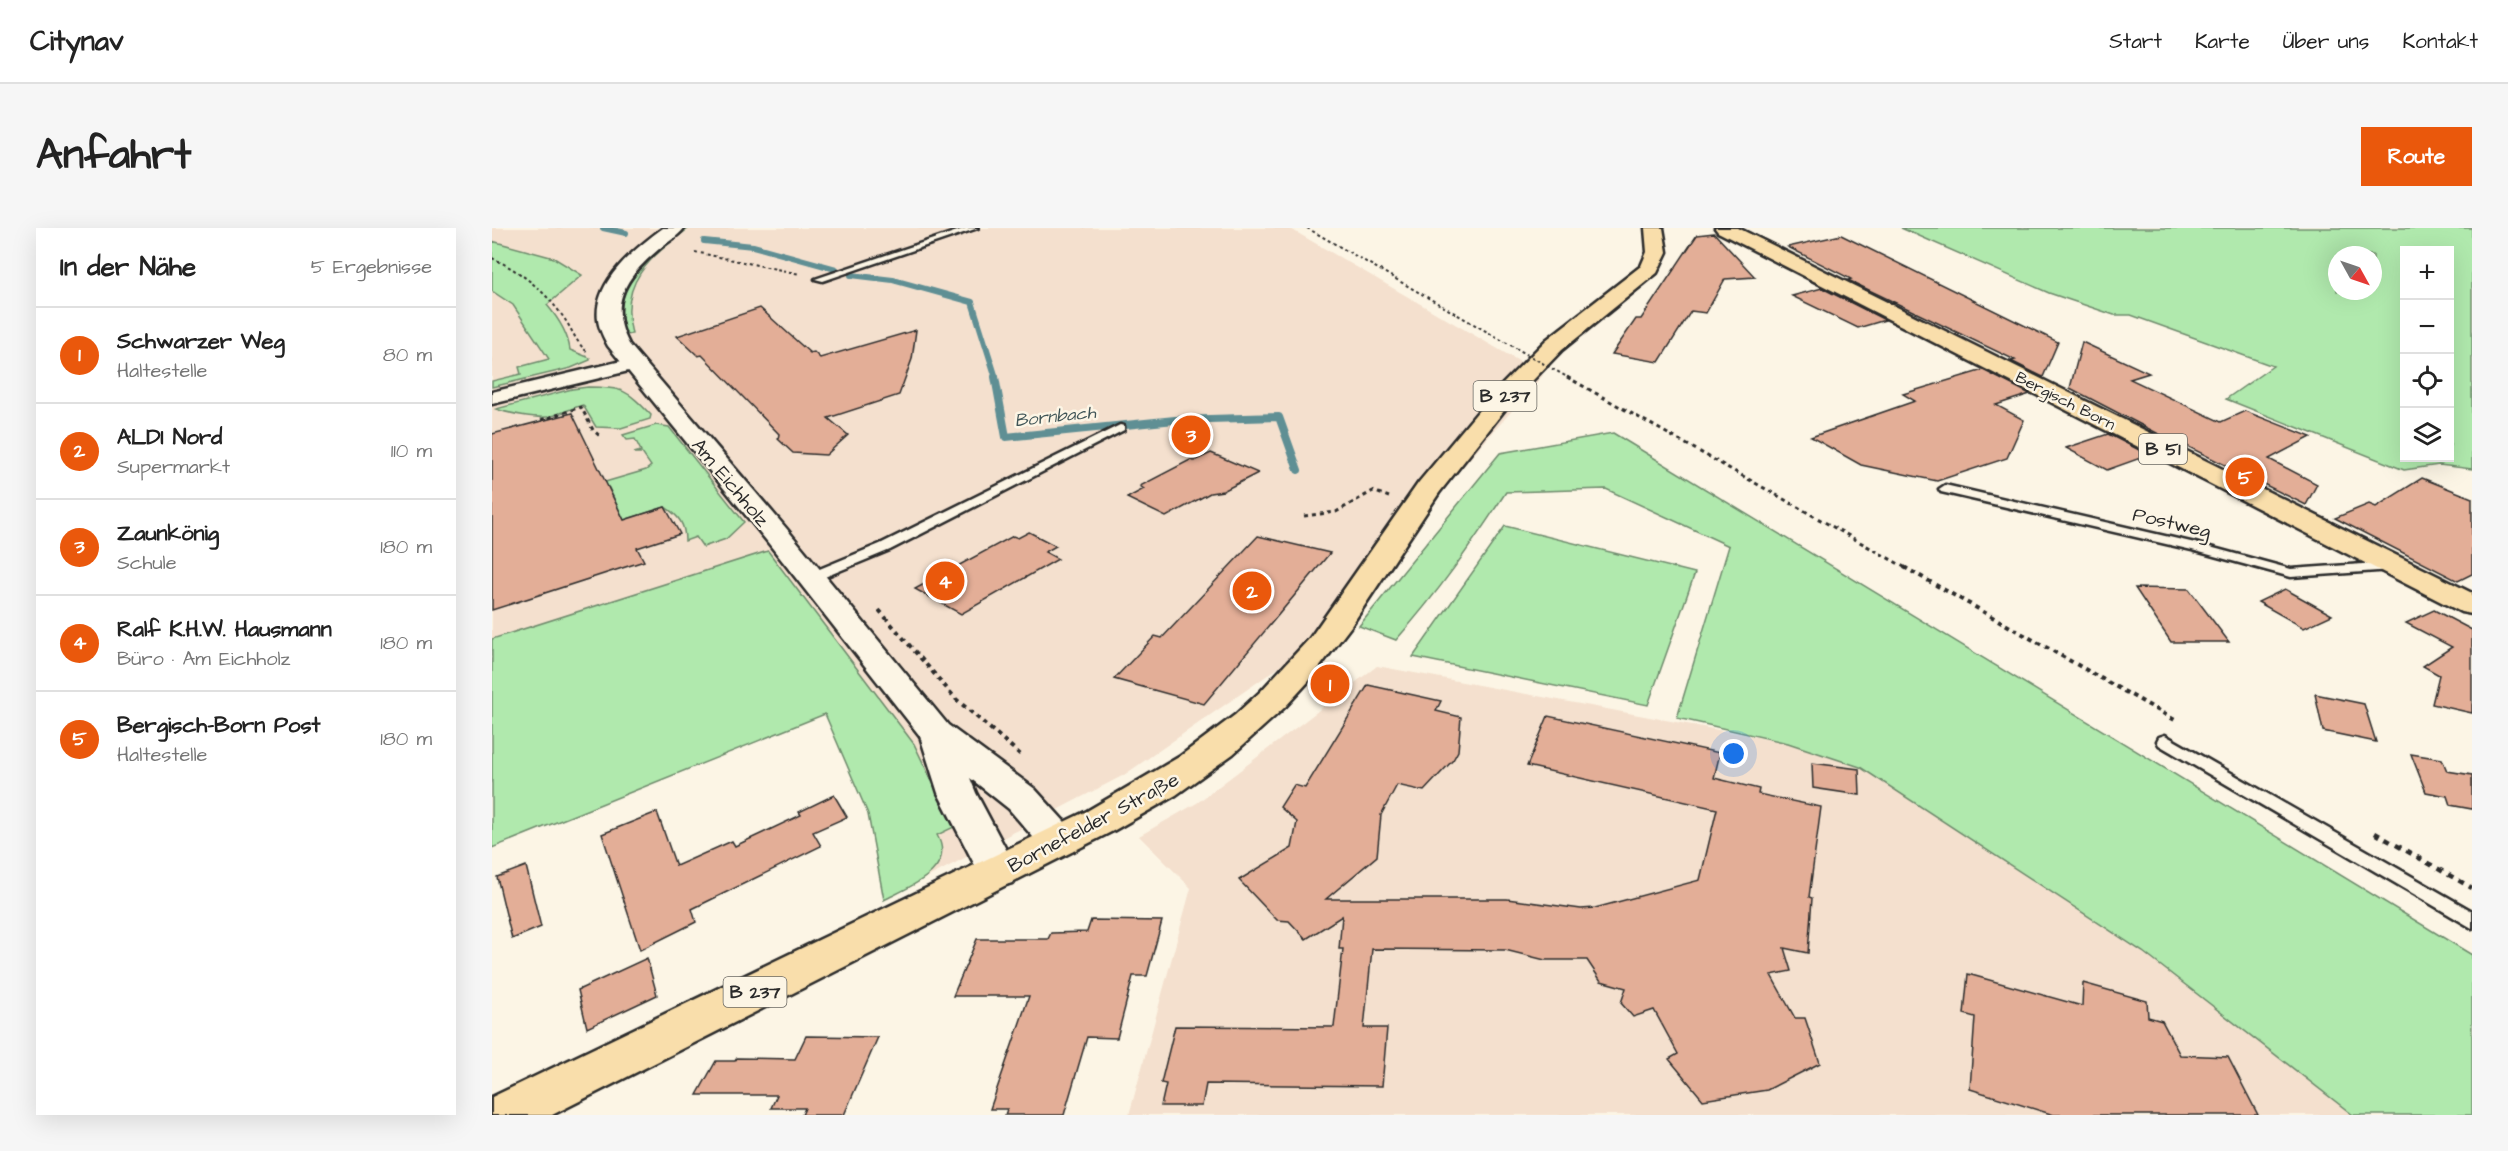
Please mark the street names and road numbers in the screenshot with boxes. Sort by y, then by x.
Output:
street label: Bergisch Born [2011,366,2119,436]
road number: B 237 [1474,381,1536,411]
street label: Am Eichholz [685,432,776,533]
road number: B 51 [2139,434,2187,464]
street label: Postweg [2130,500,2214,547]
street label: Bornefelder Straße [1003,766,1184,880]
road number: B 237 [724,977,786,1007]

